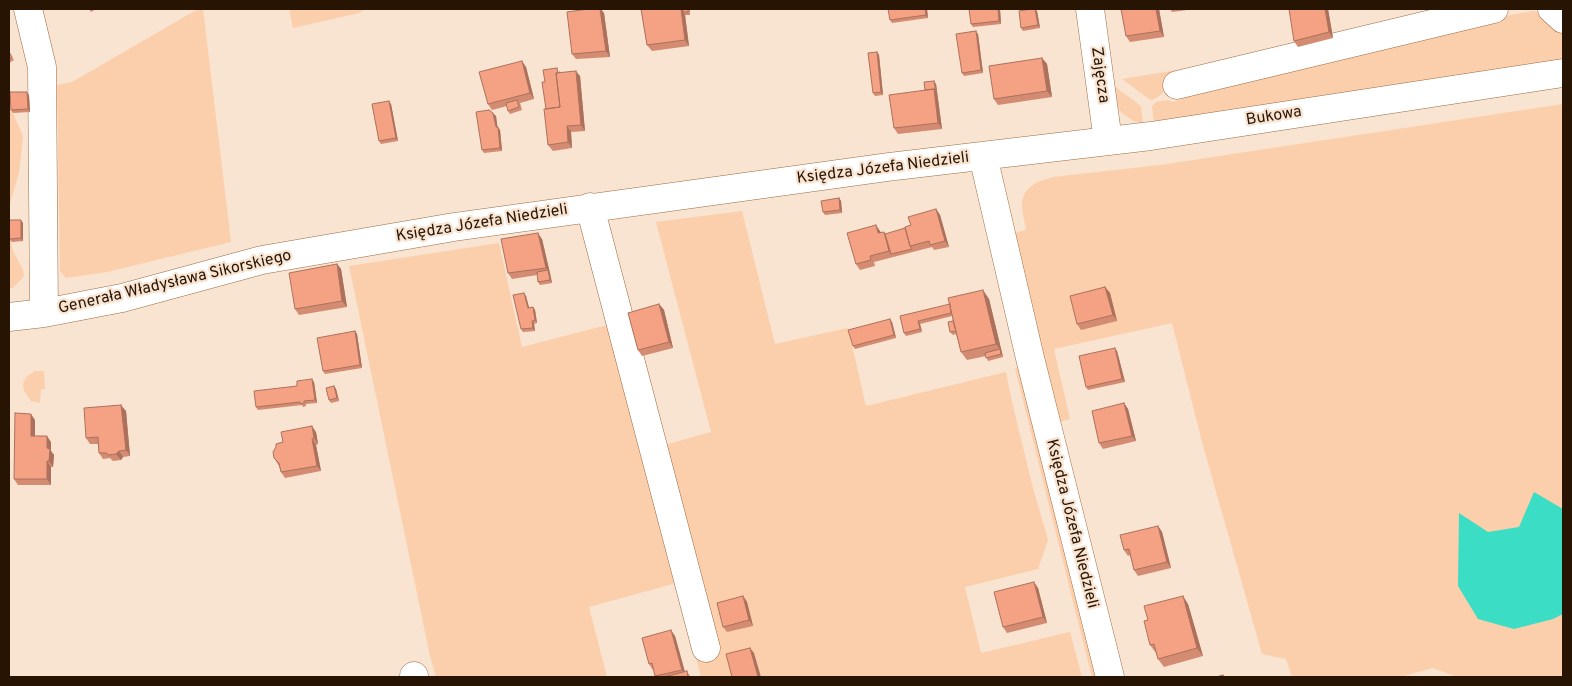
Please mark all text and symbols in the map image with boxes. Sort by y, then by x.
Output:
street label: Zajęcza [1086,46,1112,104]
street label: Bukowa [1245,103,1303,131]
street label: Księdza Józefa Niedzieli [796,149,970,189]
street label: Księdza Józefa Niedzieli [395,201,569,247]
street label: Generała Władysława Sikorskiego [57,247,293,319]
street label: Księdza Józefa Niedzieli [1041,437,1101,611]

